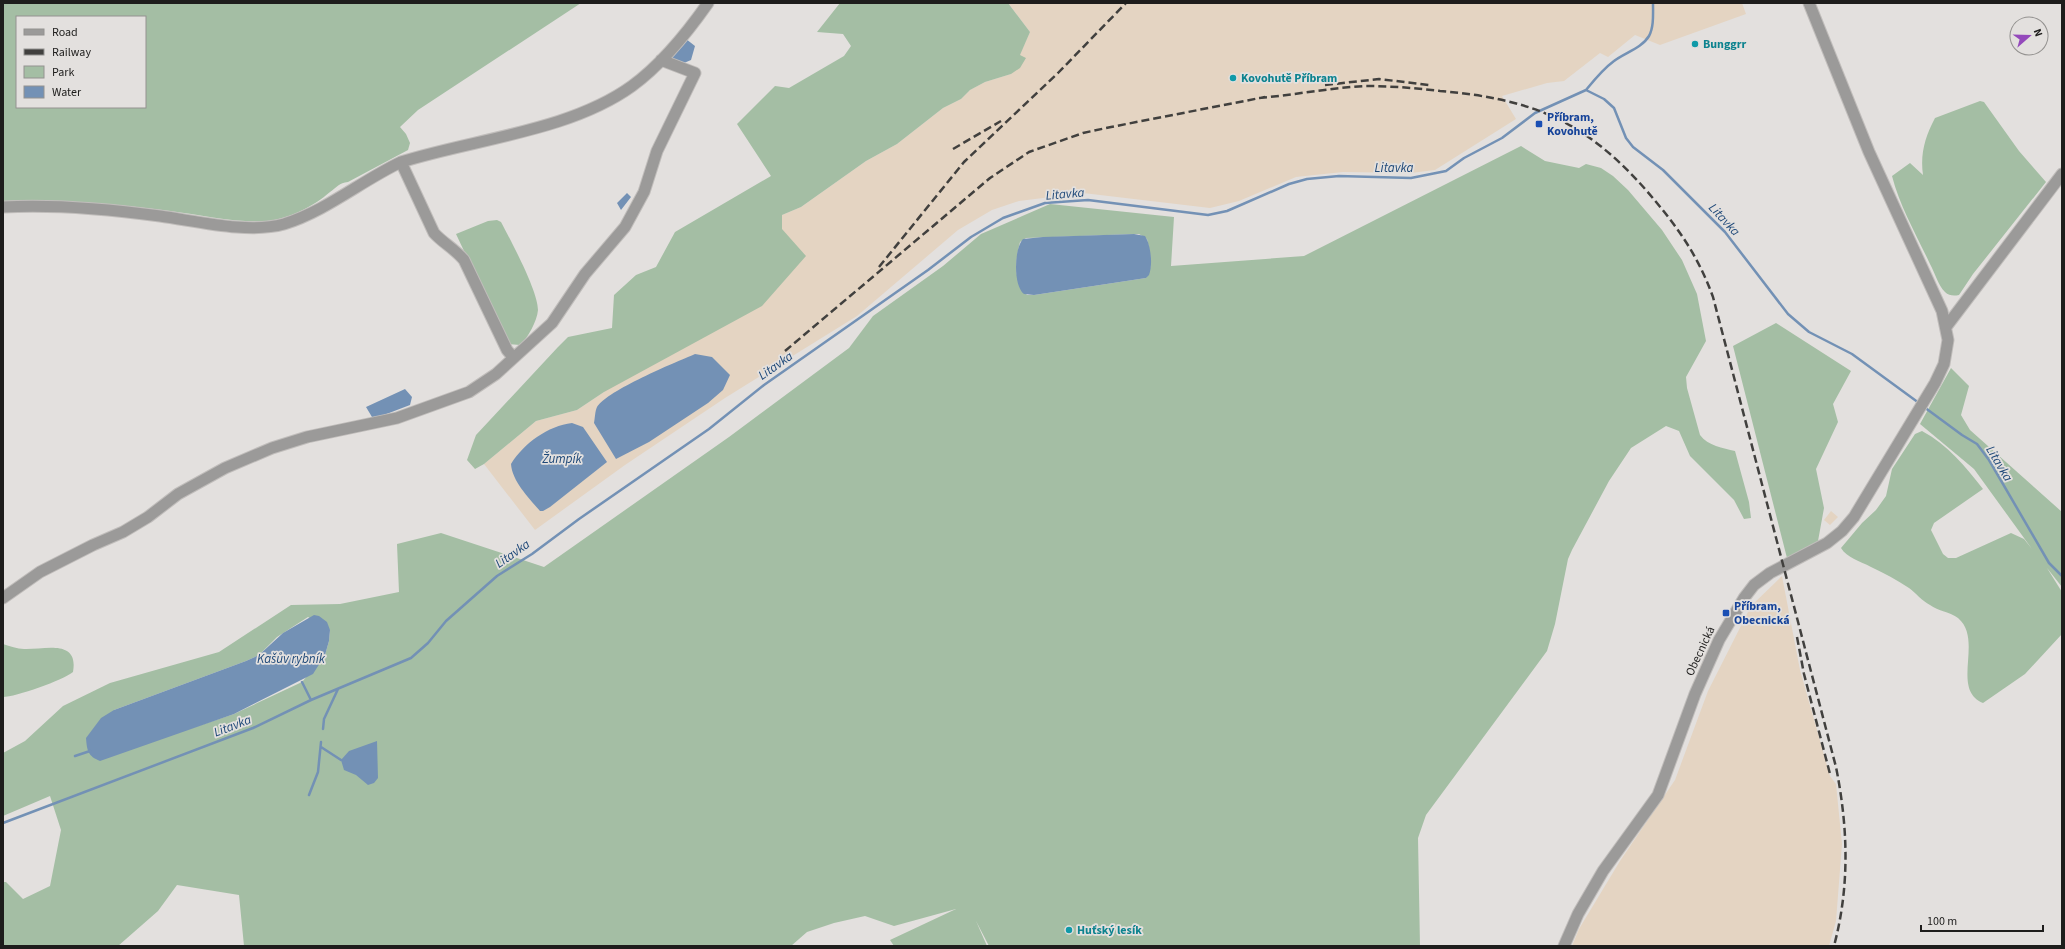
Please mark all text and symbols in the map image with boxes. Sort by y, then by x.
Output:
legend [16,16,146,108]
north arrow [2009,16,2049,56]
text: Road [52,24,78,41]
text: N [2030,27,2046,39]
place label: Bunggrr [1703,36,1747,53]
marker: Bunggrr [1690,39,1700,49]
text: Railway [52,44,91,61]
text: Park [52,64,74,81]
place label: Kovohutě Příbram [1241,70,1337,87]
marker: Kovohutě Příbram [1228,73,1238,83]
text: Water [52,84,82,101]
place label: Příbram, Kovohutě [1547,109,1598,140]
marker: Příbram, Kovohutě [1534,119,1544,129]
water label: Litavka [1375,159,1413,177]
water label: Litavka [1045,183,1085,205]
water label: Litavka [1704,199,1744,240]
water label: Litavka [754,347,797,384]
water label: Litavka [1981,442,2017,485]
water label: Žumpík [541,450,583,468]
water label: Litavka [491,535,534,572]
place label: Příbram, Obecnická [1734,598,1790,629]
marker: Příbram, Obecnická [1721,608,1731,618]
street label: Obecnická [1682,624,1719,679]
water label: Kašův rybník [257,650,326,668]
water label: Litavka [211,711,254,741]
scale bar [1921,907,2043,933]
text: 100 m [1927,913,1957,930]
place label: Huťský lesík [1077,922,1142,939]
marker: Huťský lesík [1064,925,1074,935]

